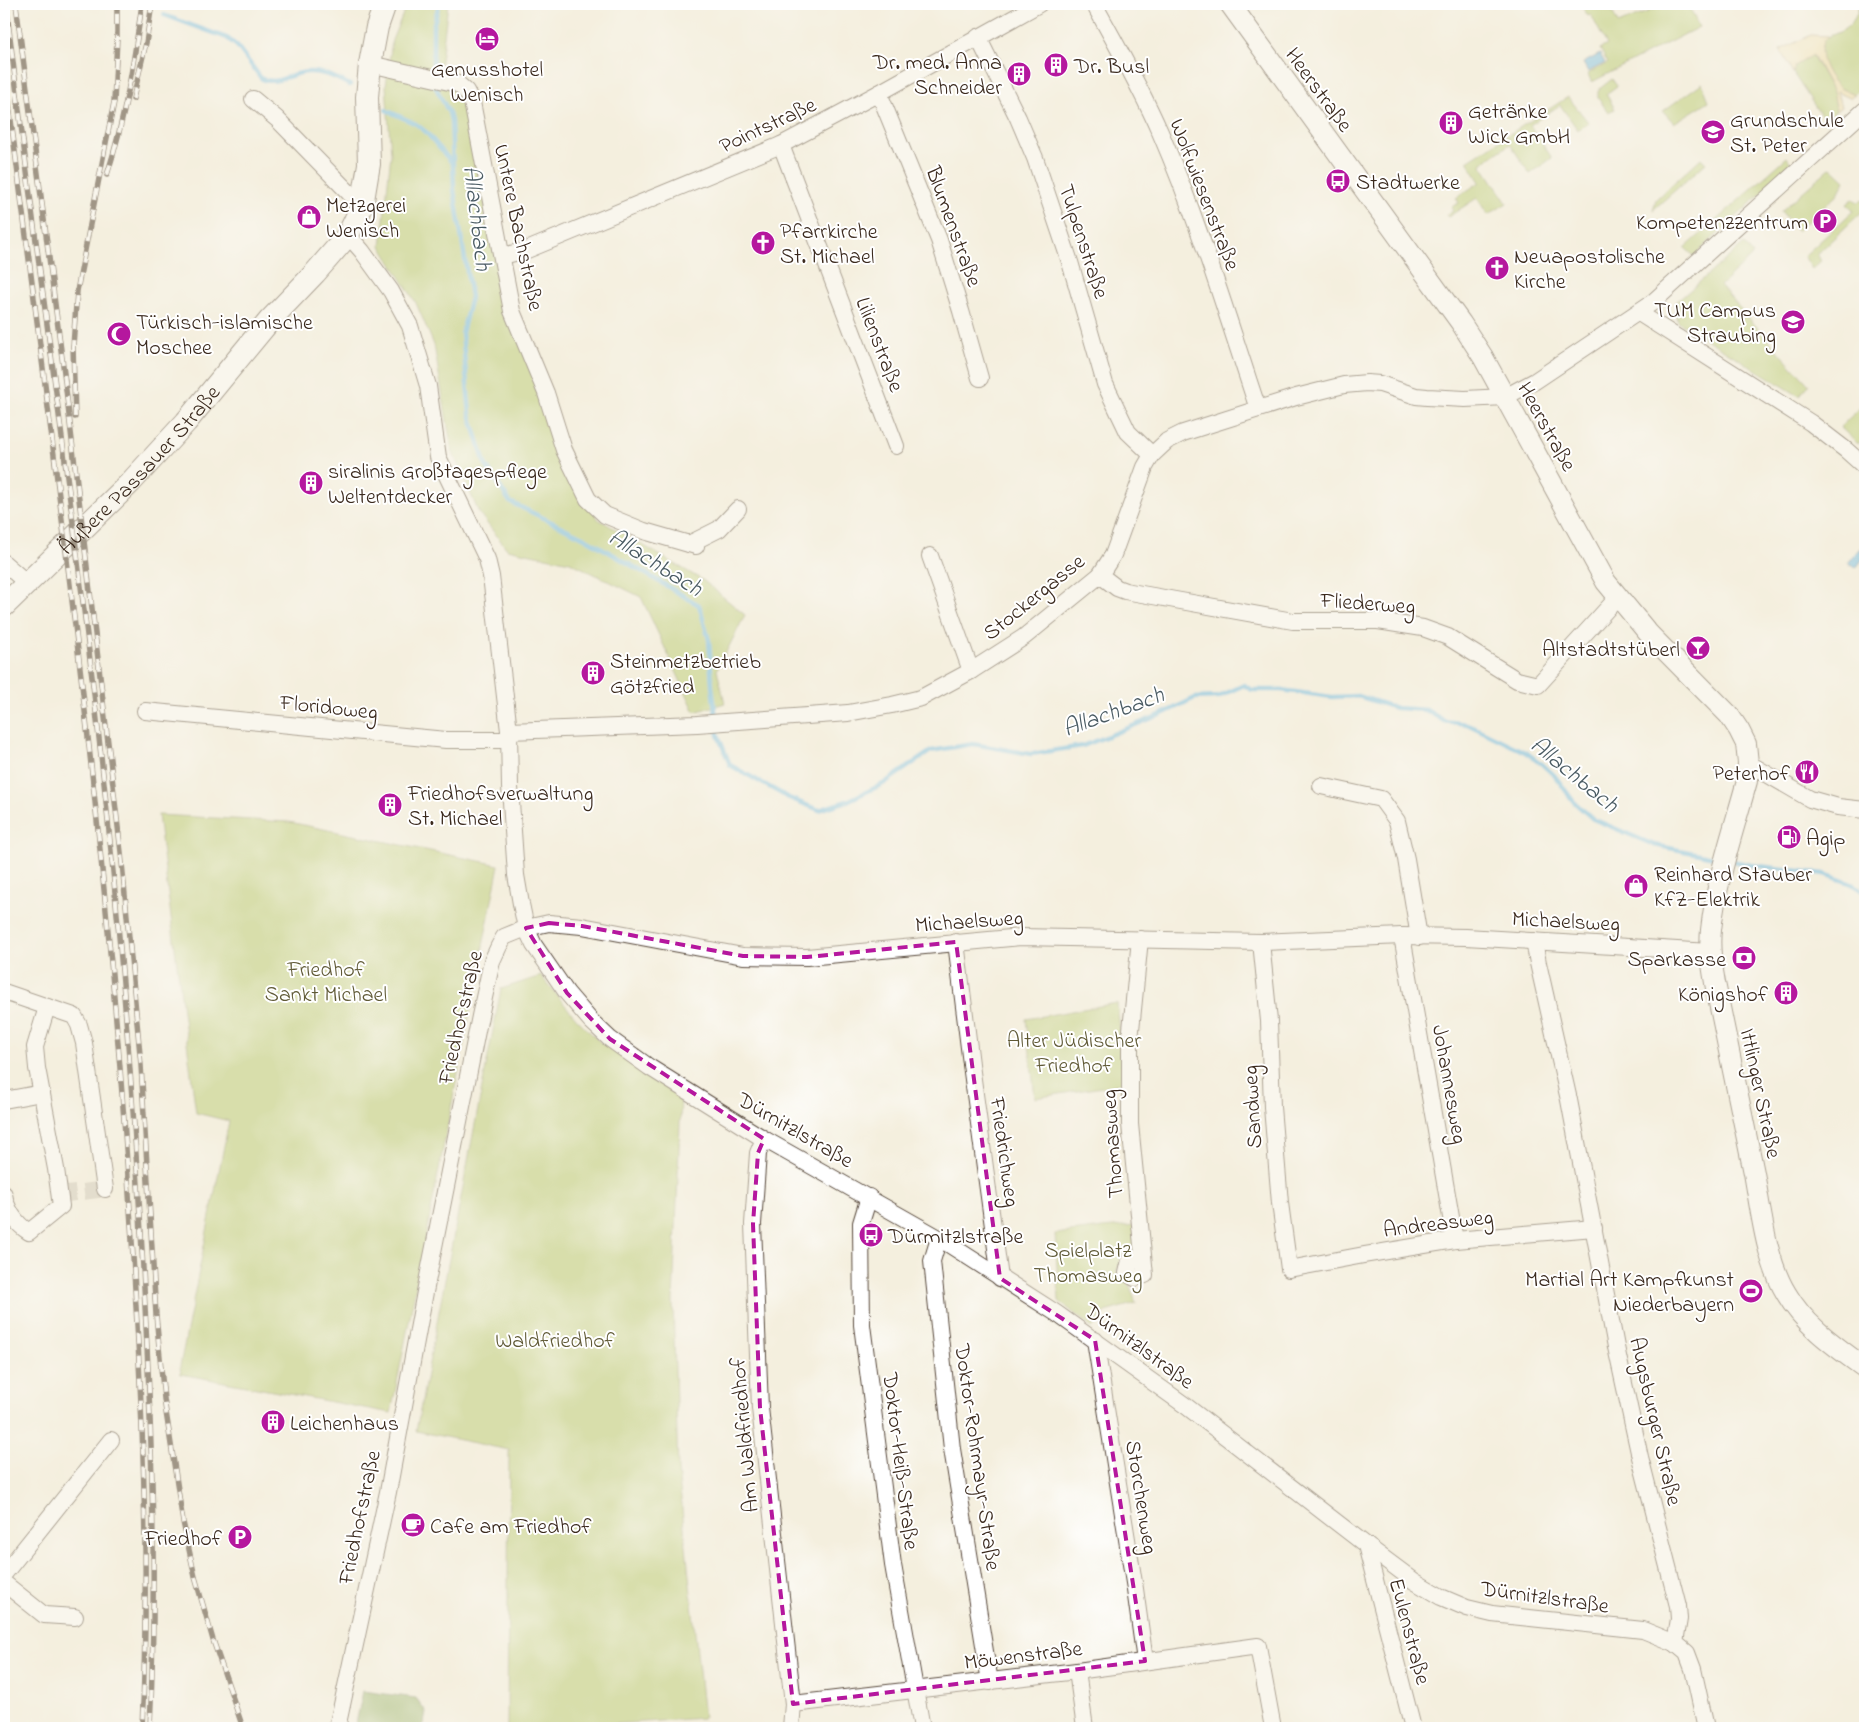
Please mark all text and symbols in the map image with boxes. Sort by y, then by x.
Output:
hotel icon: Genusshotel Wenisch [474,26,500,52]
street label: Heerstraße [1276,42,1359,140]
place label: Dr. med. Anna Schneider [872,48,1002,105]
building icon: Dr. Busl [1043,52,1069,78]
place label: Dr. Busl [1073,52,1149,84]
place label: Genusshotel Wenisch [431,55,543,112]
building icon: Dr. med. Anna Schneider [1006,61,1032,87]
street label: Pointstraße [715,90,822,163]
place label: Getränke Wick GmbH [1468,97,1570,154]
place label: Grundschule St. Peter [1730,106,1844,163]
building icon: Getränke Wick GmbH [1438,110,1464,136]
street label: Wolfwiesenstraße [1159,114,1247,276]
school or university icon: Grundschule St. Peter [1700,119,1726,145]
street label: Untere Bachstraße [484,141,550,314]
street label: Blumenstraße [915,161,989,292]
water label: Allachbach [452,164,499,273]
bus stop icon: Stadtwerke [1325,168,1351,194]
place label: Stadtwerke [1356,168,1460,200]
street label: Tulpenstraße [1049,180,1116,304]
place label: Metzgerei Wenisch [326,191,406,248]
shop icon: Metzgerei Wenisch [296,204,322,230]
place label: Kompetenzzentrum [1636,208,1808,240]
parking icon: Kompetenzzentrum [1812,208,1838,234]
place label: Pfarrkirche St. Michael [780,217,878,274]
church icon: Pfarrkirche St. Michael [750,230,776,256]
place label: Neuapostolische Kirche [1514,242,1665,299]
church icon: Neuapostolische Kirche [1484,255,1510,281]
street label: Lilienstraße [846,293,911,397]
place label: TUM Campus Straubing [1654,296,1776,354]
place label: Türkisch-islamische Moschee [136,308,313,365]
school or university icon: TUM Campus Straubing [1780,309,1806,335]
mosque icon: Türkisch-islamische Moschee [106,321,132,347]
street label: Heerstraße [1508,377,1583,478]
street label: Äußere Passauer Straße [52,379,229,564]
place label: siralinis Großtagespflege Weltentdecker [328,457,547,514]
building icon: siralinis Großtagespflege Weltentdecker [298,470,324,496]
water label: Allachbach [601,521,709,607]
street label: Stockergasse [977,547,1094,650]
street label: Fliederweg [1318,586,1416,625]
place label: Altstadtstüberl [1542,635,1680,667]
bar icon: Altstadtstüberl [1685,635,1711,661]
place label: Steinmetzbetrieb Götzfried [610,647,761,704]
building icon: Steinmetzbetrieb Götzfried [580,660,606,686]
water label: Allachbach [1058,679,1170,748]
street label: Floridoweg [277,688,379,731]
water label: Allachbach [1521,729,1626,823]
place label: Peterhof [1713,759,1791,791]
restaurant icon: Peterhof [1794,759,1820,785]
place label: Friedhofsverwaltung St. Michael [407,779,593,836]
building icon: Friedhofsverwaltung St. Michael [377,792,403,818]
fuel station icon: Agip [1776,824,1802,850]
place label: Agip [1806,824,1845,857]
place label: Reinhard Stauber KfZ-Elektrik [1654,860,1812,917]
shop icon: Reinhard Stauber KfZ-Elektrik [1623,873,1649,899]
street label: Michaelsweg [914,903,1025,944]
street label: Michaelsweg [1511,904,1621,943]
place label: Sparkasse [1627,945,1726,977]
bank icon: Sparkasse [1731,945,1757,971]
street label: Friedhofstraße [431,948,493,1089]
park label: Friedhof Sankt Michael [265,955,387,1012]
place label: Königshof [1678,980,1769,1013]
building icon: Königshof [1773,980,1799,1006]
street label: Johannesweg [1421,1022,1474,1147]
park label: Alter Jüdischer Friedhof [1007,1026,1141,1083]
street label: Ittlinger Straße [1729,1026,1788,1162]
street label: Sandweg [1236,1064,1273,1149]
street label: Dürnitzlstraße [730,1085,859,1178]
street label: Thomasweg [1094,1088,1135,1199]
street label: Friedrichweg [978,1094,1027,1210]
street label: Andreasweg [1381,1202,1495,1249]
bus stop icon: Dürmitzlstraße [858,1222,884,1248]
place label: Dürmitzlstraße [887,1222,1024,1254]
park label: Spielplatz Thomasweg [1034,1236,1143,1294]
place label: Martial Art Kampfkunst Niederbayern [1525,1265,1735,1323]
sports icon: Martial Art Kampfkunst Niederbayern [1738,1278,1764,1304]
street label: Dürnitzlstraße [1076,1296,1200,1398]
park label: Waldfriedhof [495,1326,616,1358]
street label: Augsburger Straße [1618,1334,1689,1509]
street label: Doktor-Rohrmayr-Straße [943,1341,1008,1573]
street label: Am Waldfriedhof [723,1355,769,1514]
street label: Doktor-Heiß-Straße [872,1370,926,1552]
building icon: Leichenhaus [260,1409,286,1435]
place label: Leichenhaus [290,1409,399,1441]
street label: Storchenweg [1114,1438,1165,1557]
street label: Friedhofstraße [331,1448,391,1589]
cafe icon: Cafe am Friedhof [400,1512,426,1538]
place label: Cafe am Friedhof [430,1512,592,1544]
place label: Friedhof [143,1524,223,1556]
parking icon: Friedhof [227,1524,253,1550]
street label: Dürnitzlstraße [1477,1574,1611,1624]
street label: Eulenstraße [1379,1575,1438,1689]
street label: Möwenstraße [963,1634,1084,1680]

